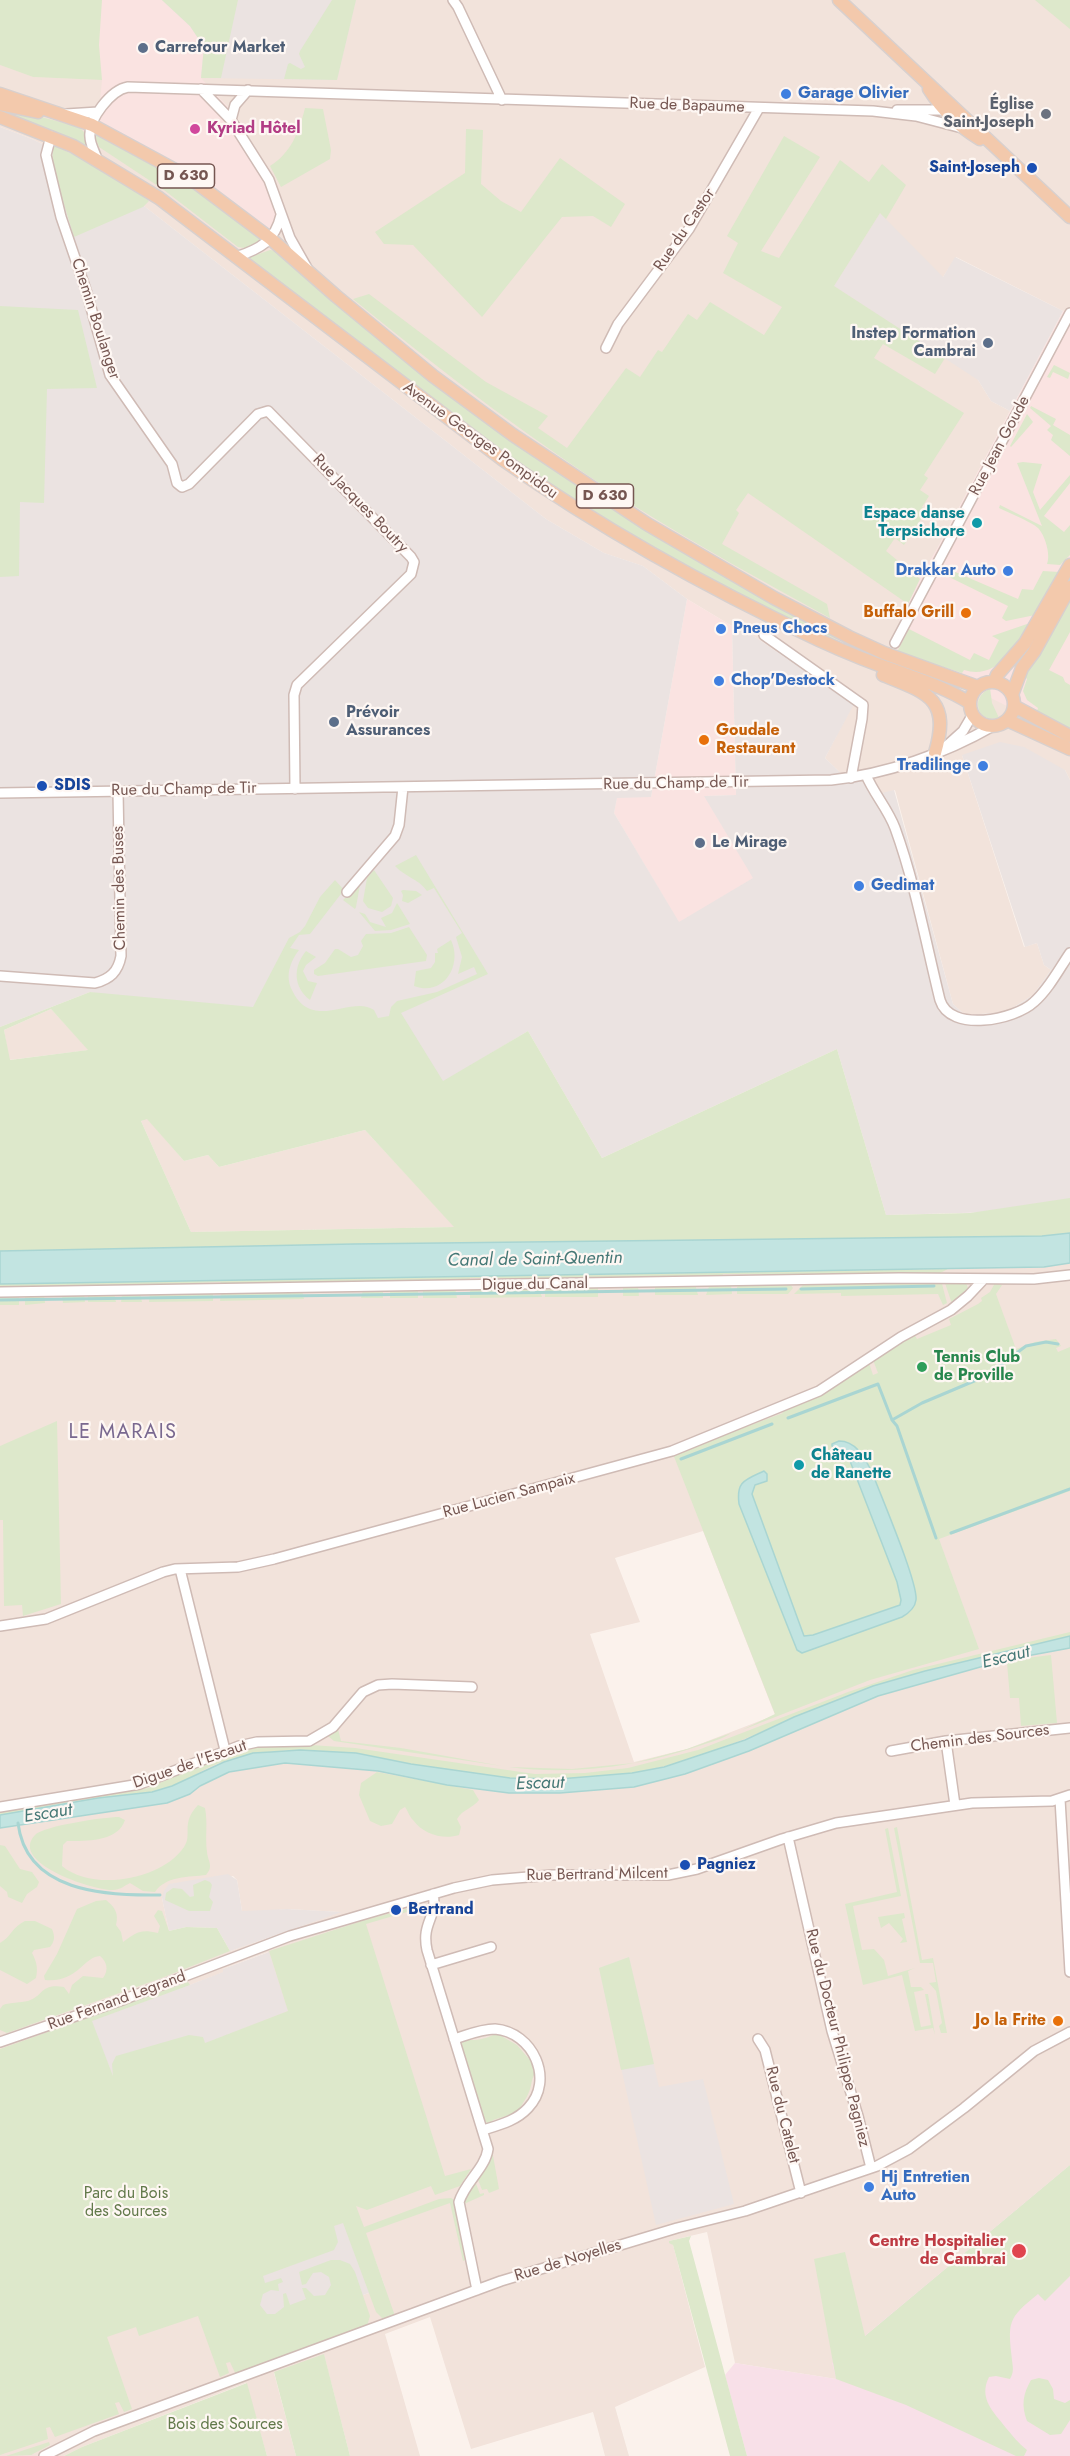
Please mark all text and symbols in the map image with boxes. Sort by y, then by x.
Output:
place label: Carrefour Market [155,38,285,58]
marker: Carrefour Market [136,41,150,55]
place label: Garage Olivier [798,84,909,104]
marker: Garage Olivier [779,87,793,101]
street label: Rue de Bapaume [629,94,745,118]
place label: Église Saint-Joseph [943,95,1034,133]
marker: Église Saint-Joseph [1039,107,1053,121]
place label: Kyriad Hôtel [207,119,301,139]
marker: Kyriad Hôtel [188,122,202,136]
place label: Saint-Joseph [929,158,1020,178]
marker: Saint-Joseph [1025,161,1039,175]
road number: D 630 [158,164,214,188]
street label: Rue du Castor [650,185,720,275]
street label: Chemin Boulanger [66,256,124,382]
place label: Instep Formation Cambrai [851,324,976,362]
marker: Instep Formation Cambrai [981,336,995,350]
street label: Avenue Georges Pompidou [399,378,561,504]
street label: Rue Jean Goude [966,393,1034,499]
street label: Rue Jacques Boutry [308,451,412,557]
road number: D 630 [576,484,634,508]
place label: Espace danse Terpsichore [864,504,965,542]
marker: Espace danse Terpsichore [970,516,984,530]
place label: Drakkar Auto [895,561,996,581]
marker: Drakkar Auto [1001,564,1015,578]
place label: Buffalo Grill [863,603,954,623]
marker: Buffalo Grill [959,606,973,620]
place label: Pneus Chocs [733,619,827,639]
marker: Pneus Chocs [714,622,728,636]
place label: Chop'Destock [731,671,835,691]
marker: Chop'Destock [712,674,726,688]
place label: Prévoir Assurances [346,703,430,741]
marker: Prévoir Assurances [327,715,341,729]
place label: Goudale Restaurant [716,721,795,759]
marker: Goudale Restaurant [697,733,711,747]
place label: Tradilinge [897,756,971,776]
marker: Tradilinge [976,759,990,773]
street label: Rue du Champ de Tir [603,773,749,795]
place label: SDIS [54,776,91,796]
marker: SDIS [35,779,49,793]
street label: Rue du Champ de Tir [111,779,257,801]
street label: Chemin des Buses [109,826,131,950]
place label: Le Mirage [712,833,787,853]
marker: Le Mirage [693,836,707,850]
place label: Gedimat [871,876,934,896]
marker: Gedimat [852,879,866,893]
water label: Canal de Saint-Quentin [447,1248,623,1272]
street label: Digue du Canal [482,1274,588,1296]
place label: Tennis Club de Proville [934,1348,1020,1386]
marker: Tennis Club de Proville [915,1360,929,1374]
district label: LE MARAIS [68,1421,178,1445]
place label: Château de Ranette [811,1446,892,1484]
marker: Château de Ranette [792,1458,806,1472]
street label: Rue Lucien Sampaix [441,1469,577,1523]
water label: Escaut [980,1642,1032,1674]
street label: Chemin des Sources [910,1721,1050,1757]
street label: Digue de l'Escaut [131,1737,249,1793]
water label: Escaut [515,1772,565,1796]
water label: Escaut [22,1800,74,1828]
place label: Pagniez [697,1855,756,1875]
marker: Pagniez [678,1858,692,1872]
street label: Rue Bertrand Milcent [526,1864,668,1886]
place label: Bertrand [408,1900,474,1920]
marker: Bertrand [389,1903,403,1917]
street label: Rue du Docteur Philippe Pagniez [801,1927,873,2149]
street label: Rue Fernand Legrand [45,1967,189,2035]
place label: Jo la Frite [975,2011,1046,2031]
marker: Jo la Frite [1051,2014,1065,2028]
street label: Rue du Catelet [761,2065,803,2165]
place label: Hj Entretien Auto [881,2168,970,2206]
marker: Hj Entretien Auto [862,2180,876,2194]
park label: Parc du Bois des Sources [84,2184,168,2222]
place label: Centre Hospitalier de Cambrai [869,2232,1006,2270]
street label: Rue de Noyelles [512,2236,624,2286]
marker: Centre Hospitalier de Cambrai [1010,2242,1028,2260]
park label: Bois des Sources [167,2415,283,2435]

